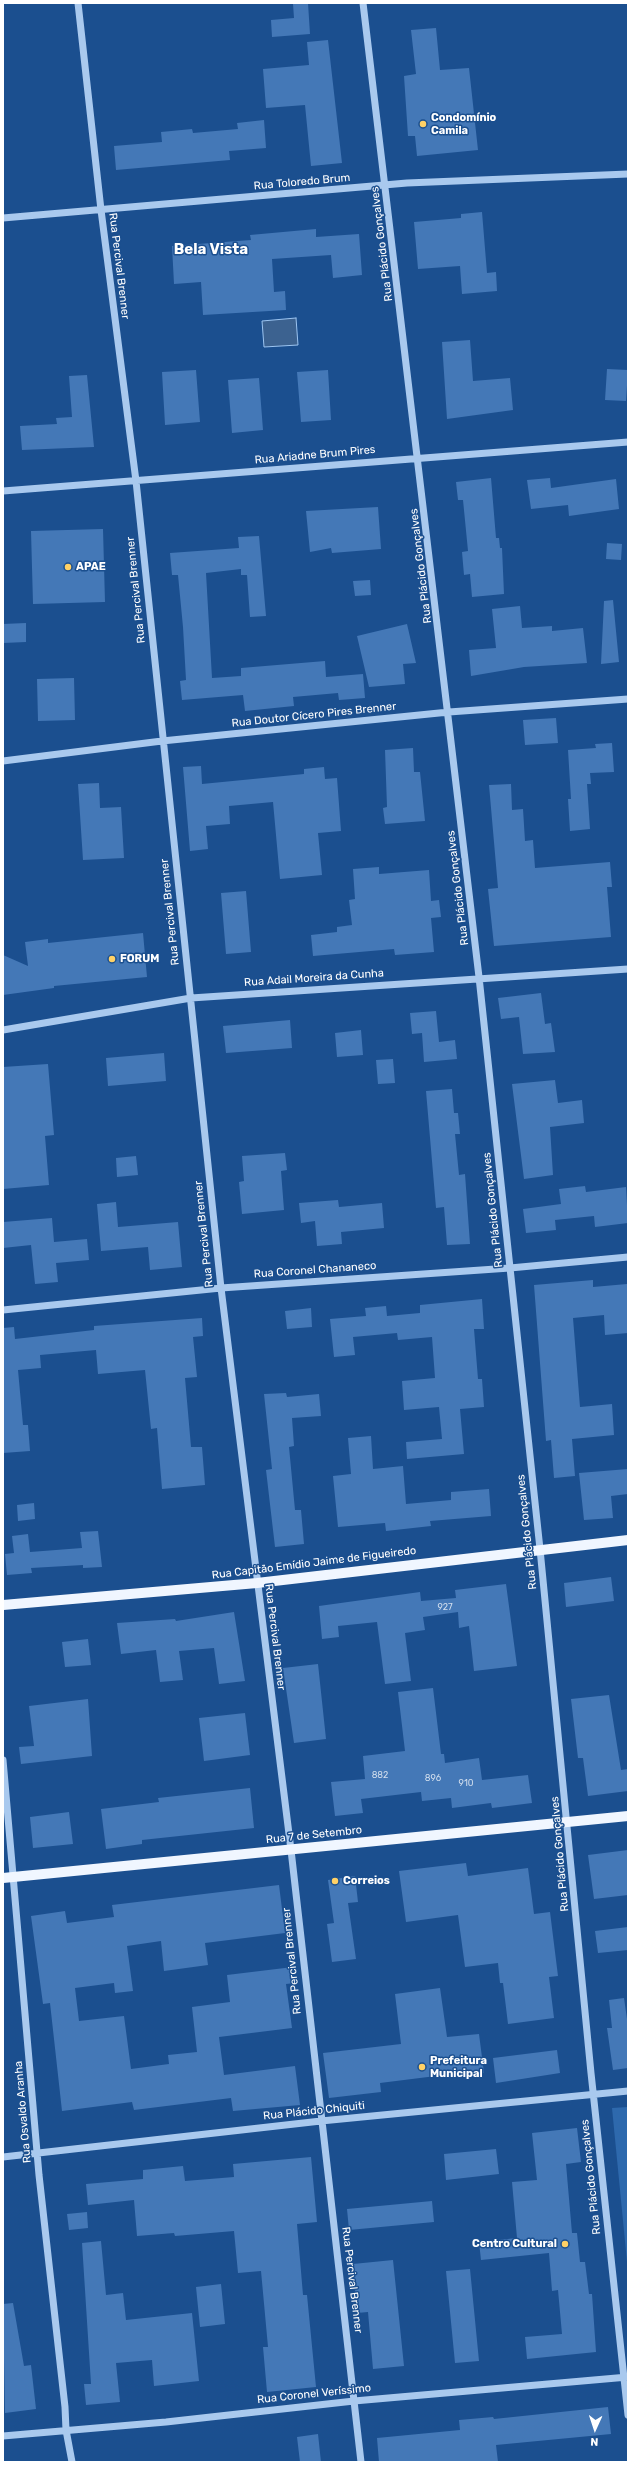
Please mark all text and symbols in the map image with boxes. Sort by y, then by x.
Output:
place label: Condomínio Camila [431,111,496,137]
marker: Condomínio Camila [418,119,428,129]
street label: Rua Toloredo Brum [253,171,351,193]
street label: Rua Plácido Gonçalves [368,186,396,302]
street label: Rua Percival Brenner [106,212,132,320]
district label: Bela Vista [174,241,248,259]
street label: Rua Ariadne Brum Pires [254,443,376,467]
street label: Rua Plácido Gonçalves [407,508,435,624]
street label: Rua Percival Brenner [124,536,148,644]
place label: APAE [76,560,106,574]
marker: APAE [63,562,73,572]
street label: Rua Doutor Cícero Pires Brenner [231,700,397,730]
street label: Rua Plácido Gonçalves [444,830,472,946]
street label: Rua Percival Brenner [158,858,182,966]
place label: FORUM [120,952,159,966]
marker: FORUM [107,954,117,964]
street label: Rua Adail Moreira da Cunha [244,967,384,989]
street label: Rua Plácido Gonçalves [480,1152,506,1268]
street label: Rua Percival Brenner [192,1180,216,1288]
street label: Rua Coronel Chananeco [253,1259,377,1281]
street label: Rua Plácido Gonçalves [514,1474,540,1590]
street label: Rua Capitão Emídio Jaime de Figueiredo [211,1544,417,1582]
street label: Rua Percival Brenner [262,1583,288,1691]
house number: 927 [437,1602,453,1612]
house number: 882 [372,1770,388,1780]
house number: 896 [425,1773,441,1783]
house number: 910 [459,1778,473,1788]
street label: Rua Plácido Gonçalves [548,1796,572,1912]
street label: Rua 7 de Setembro [265,1823,363,1847]
place label: Correios [343,1874,390,1888]
marker: Correios [330,1876,340,1886]
street label: Rua Percival Brenner [280,1907,304,2015]
place label: Prefeitura Municipal [430,2054,487,2080]
street label: Rua Osvaldo Aranha [12,2060,34,2164]
marker: Prefeitura Municipal [417,2062,427,2072]
street label: Rua Plácido Chiquiti [263,2099,365,2123]
street label: Rua Plácido Gonçalves [578,2119,604,2235]
street label: Rua Percival Brenner [339,2226,365,2334]
place label: Centro Cultural [472,2237,557,2251]
marker: Centro Cultural [560,2239,570,2249]
street label: Rua Coronel Veríssimo [256,2381,372,2407]
north arrow [575,2409,615,2449]
text: N [590,2435,599,2448]

